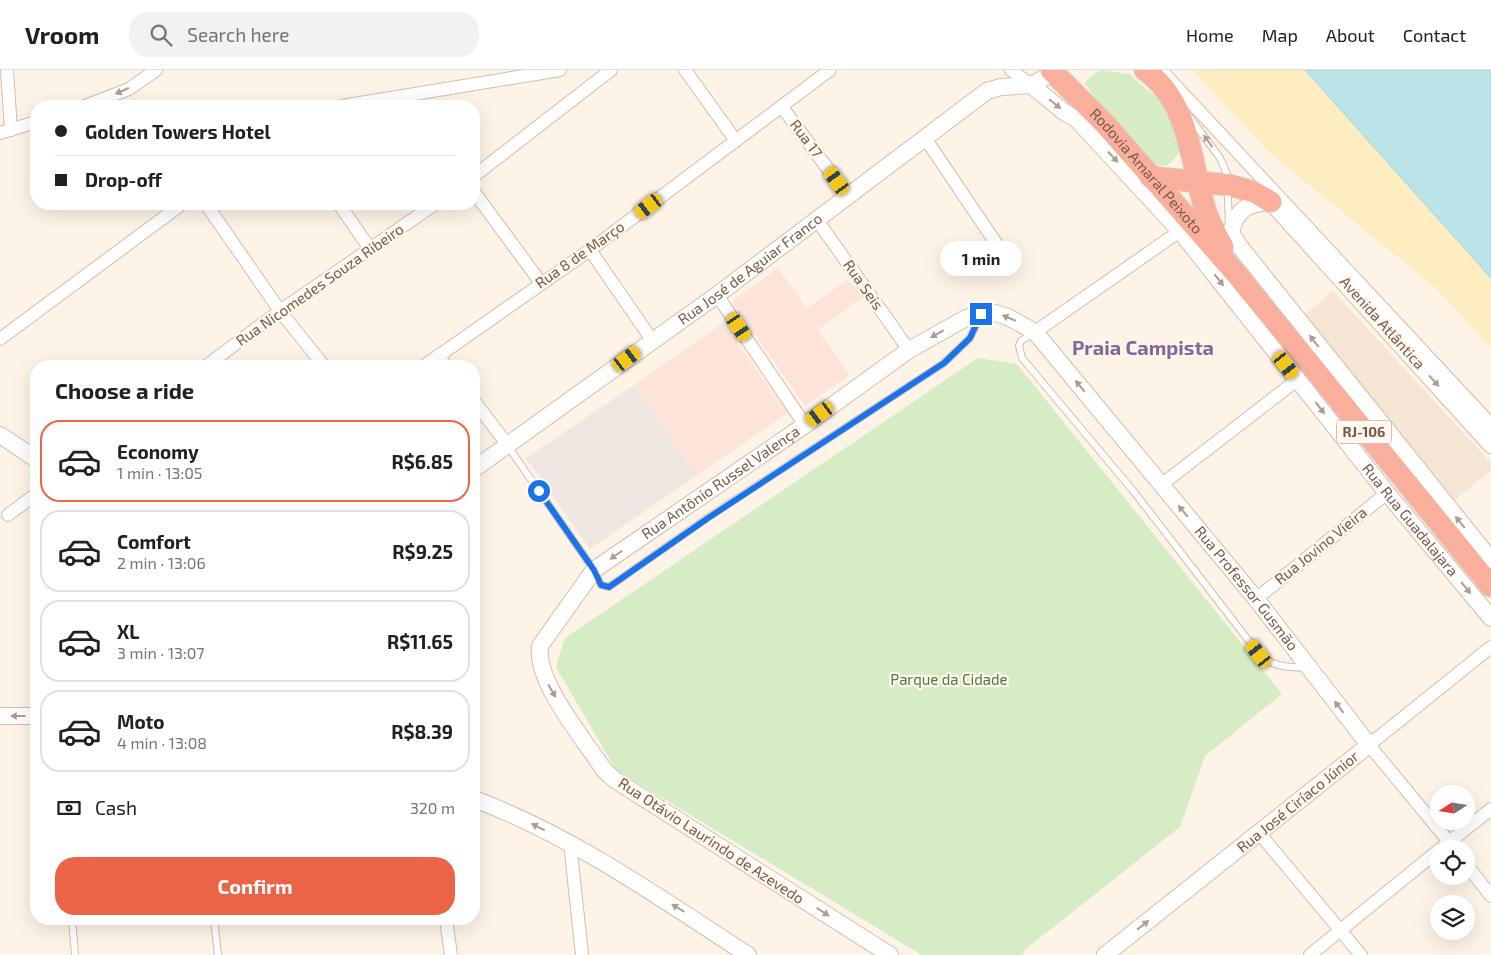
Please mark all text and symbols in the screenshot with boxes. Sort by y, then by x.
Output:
search box [129,12,479,57]
text: Vroom [25,20,99,49]
icon: search [147,21,175,49]
text: Search here [187,23,289,46]
text: Home [1186,24,1234,46]
text: Map [1262,24,1298,46]
text: About [1326,24,1375,46]
text: Contact [1403,24,1466,46]
one-way arrow [115,88,129,96]
one-way arrow [1048,99,1061,110]
street label: Rodovia Amaral Peixoto [1087,104,1207,237]
street label: Rua 17 [787,116,827,161]
text: Golden Towers Hotel [85,120,271,143]
one-way arrow [1203,135,1213,148]
one-way arrow [1107,151,1119,163]
car [822,164,851,198]
text: Drop-off [85,168,162,191]
car [632,191,665,221]
street label: Rua José de Aguiar Franco [674,209,825,328]
street label: Rua 8 de Março [531,217,628,292]
street label: Rua Nicomedes Souza Ribeiro [232,219,407,349]
callout: 1 min [940,242,1022,276]
text: 1 min [962,249,1000,268]
street label: Rua Seis [840,256,888,313]
street label: Avenida Atlântica [1336,272,1429,372]
one-way arrow [1213,273,1224,286]
route end [970,303,992,325]
car [724,310,753,344]
one-way arrow [1001,314,1016,322]
one-way arrow [929,330,944,338]
district label: Praia Campista [1072,335,1214,359]
one-way arrow [1309,335,1320,348]
car [610,344,643,374]
car [1270,349,1301,381]
one-way arrow [1428,374,1439,387]
text: Choose a ride [55,377,194,403]
one-way arrow [1074,380,1085,393]
car [803,399,836,429]
one-way arrow [1314,401,1325,414]
street label: Rua Antônio Russel Valença [638,421,803,543]
road number: RJ-106 [1336,421,1392,444]
icon: car [57,439,102,484]
text: Economy [117,440,199,463]
text: R$6.85 [392,450,453,473]
street label: Rua Rua Guadalajara [1359,459,1462,580]
text: 1 min · 13:05 [117,463,202,482]
route start [528,480,550,502]
street label: Rua Jovino Vieira [1271,503,1370,588]
one-way arrow [1178,505,1189,518]
one-way arrow [1455,516,1466,529]
street label: Rua Professor Gusmão [1191,522,1303,654]
icon: car [57,529,102,574]
text: Comfort [117,530,191,553]
text: R$9.25 [392,540,453,563]
one-way arrow [609,550,623,560]
text: 2 min · 13:06 [117,553,206,572]
one-way arrow [1461,581,1472,594]
icon: car [57,619,102,664]
text: XL [117,620,139,643]
text: R$11.65 [387,630,453,653]
car [1243,638,1274,670]
text: 3 min · 13:07 [117,643,205,662]
park label: Parque da Cidade [890,670,1008,688]
one-way arrow [548,685,557,698]
one-way arrow [1334,700,1344,714]
icon: car [57,709,102,754]
text: Moto [117,710,165,733]
one-way arrow [10,712,26,720]
text: R$8.39 [391,720,453,743]
text: 4 min · 13:08 [117,733,207,752]
street label: Rua José Ciríaco Júnior [1233,747,1362,856]
street label: Rua Otávio Laurindo de Azevedo [615,773,808,907]
north arrow [1430,785,1475,830]
map controls [1430,785,1475,940]
icon: cash [55,794,83,822]
text: Cash [95,796,137,819]
text: 320 m [410,798,455,817]
one-way arrow [531,823,545,831]
button: locate [1430,840,1475,885]
button: Confirm [55,857,455,915]
button: layers [1430,895,1475,940]
one-way arrow [672,904,685,913]
one-way arrow [816,907,829,917]
one-way arrow [1136,919,1149,930]

